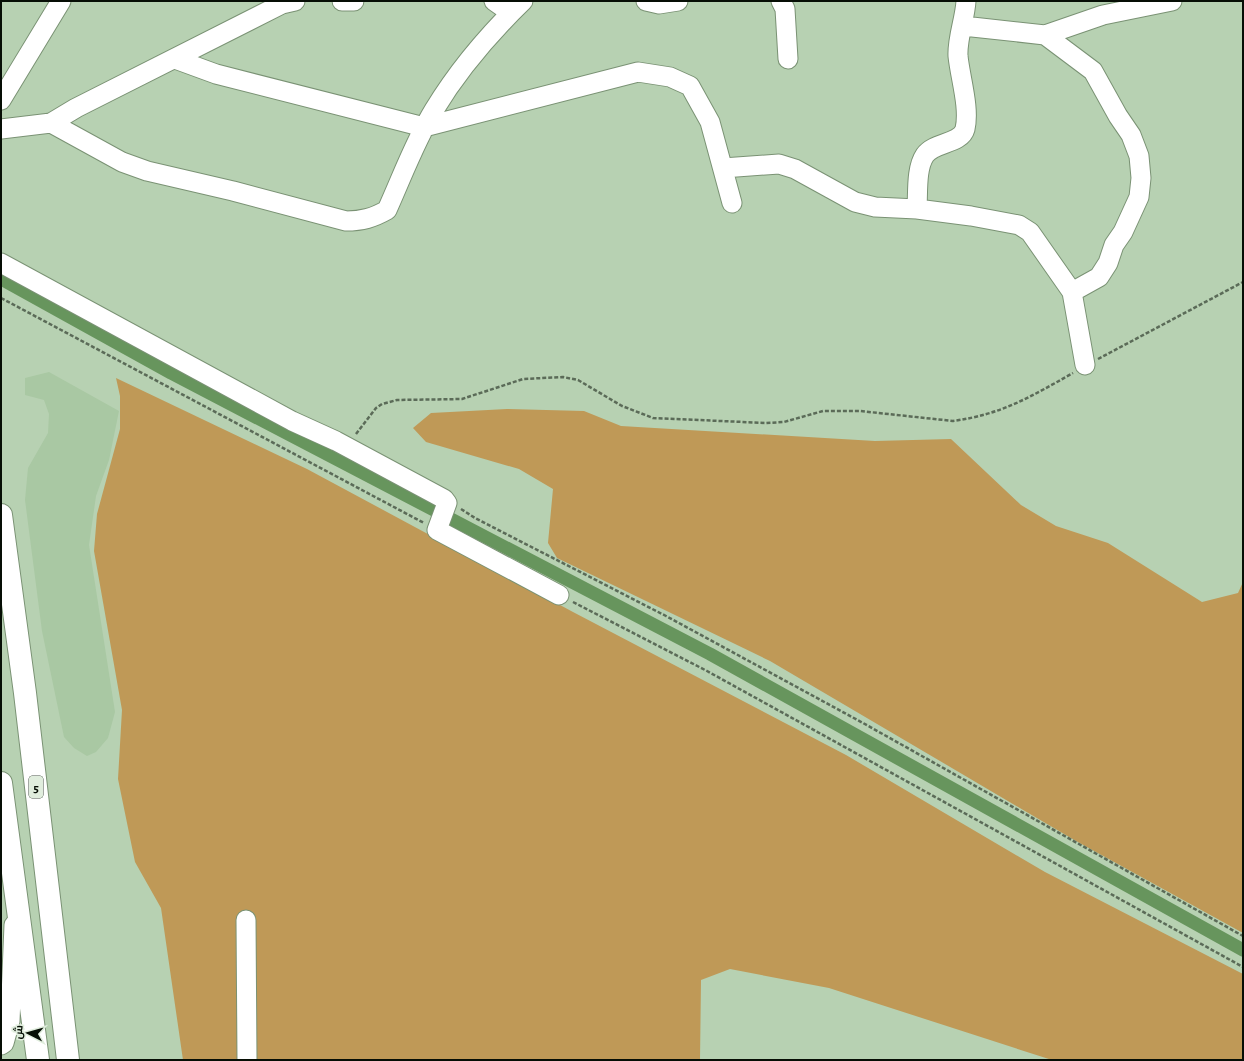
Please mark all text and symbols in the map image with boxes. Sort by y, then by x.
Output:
road number: 5 [29,776,43,798]
north arrow [8,1013,48,1053]
text: ش [12,1024,26,1040]

